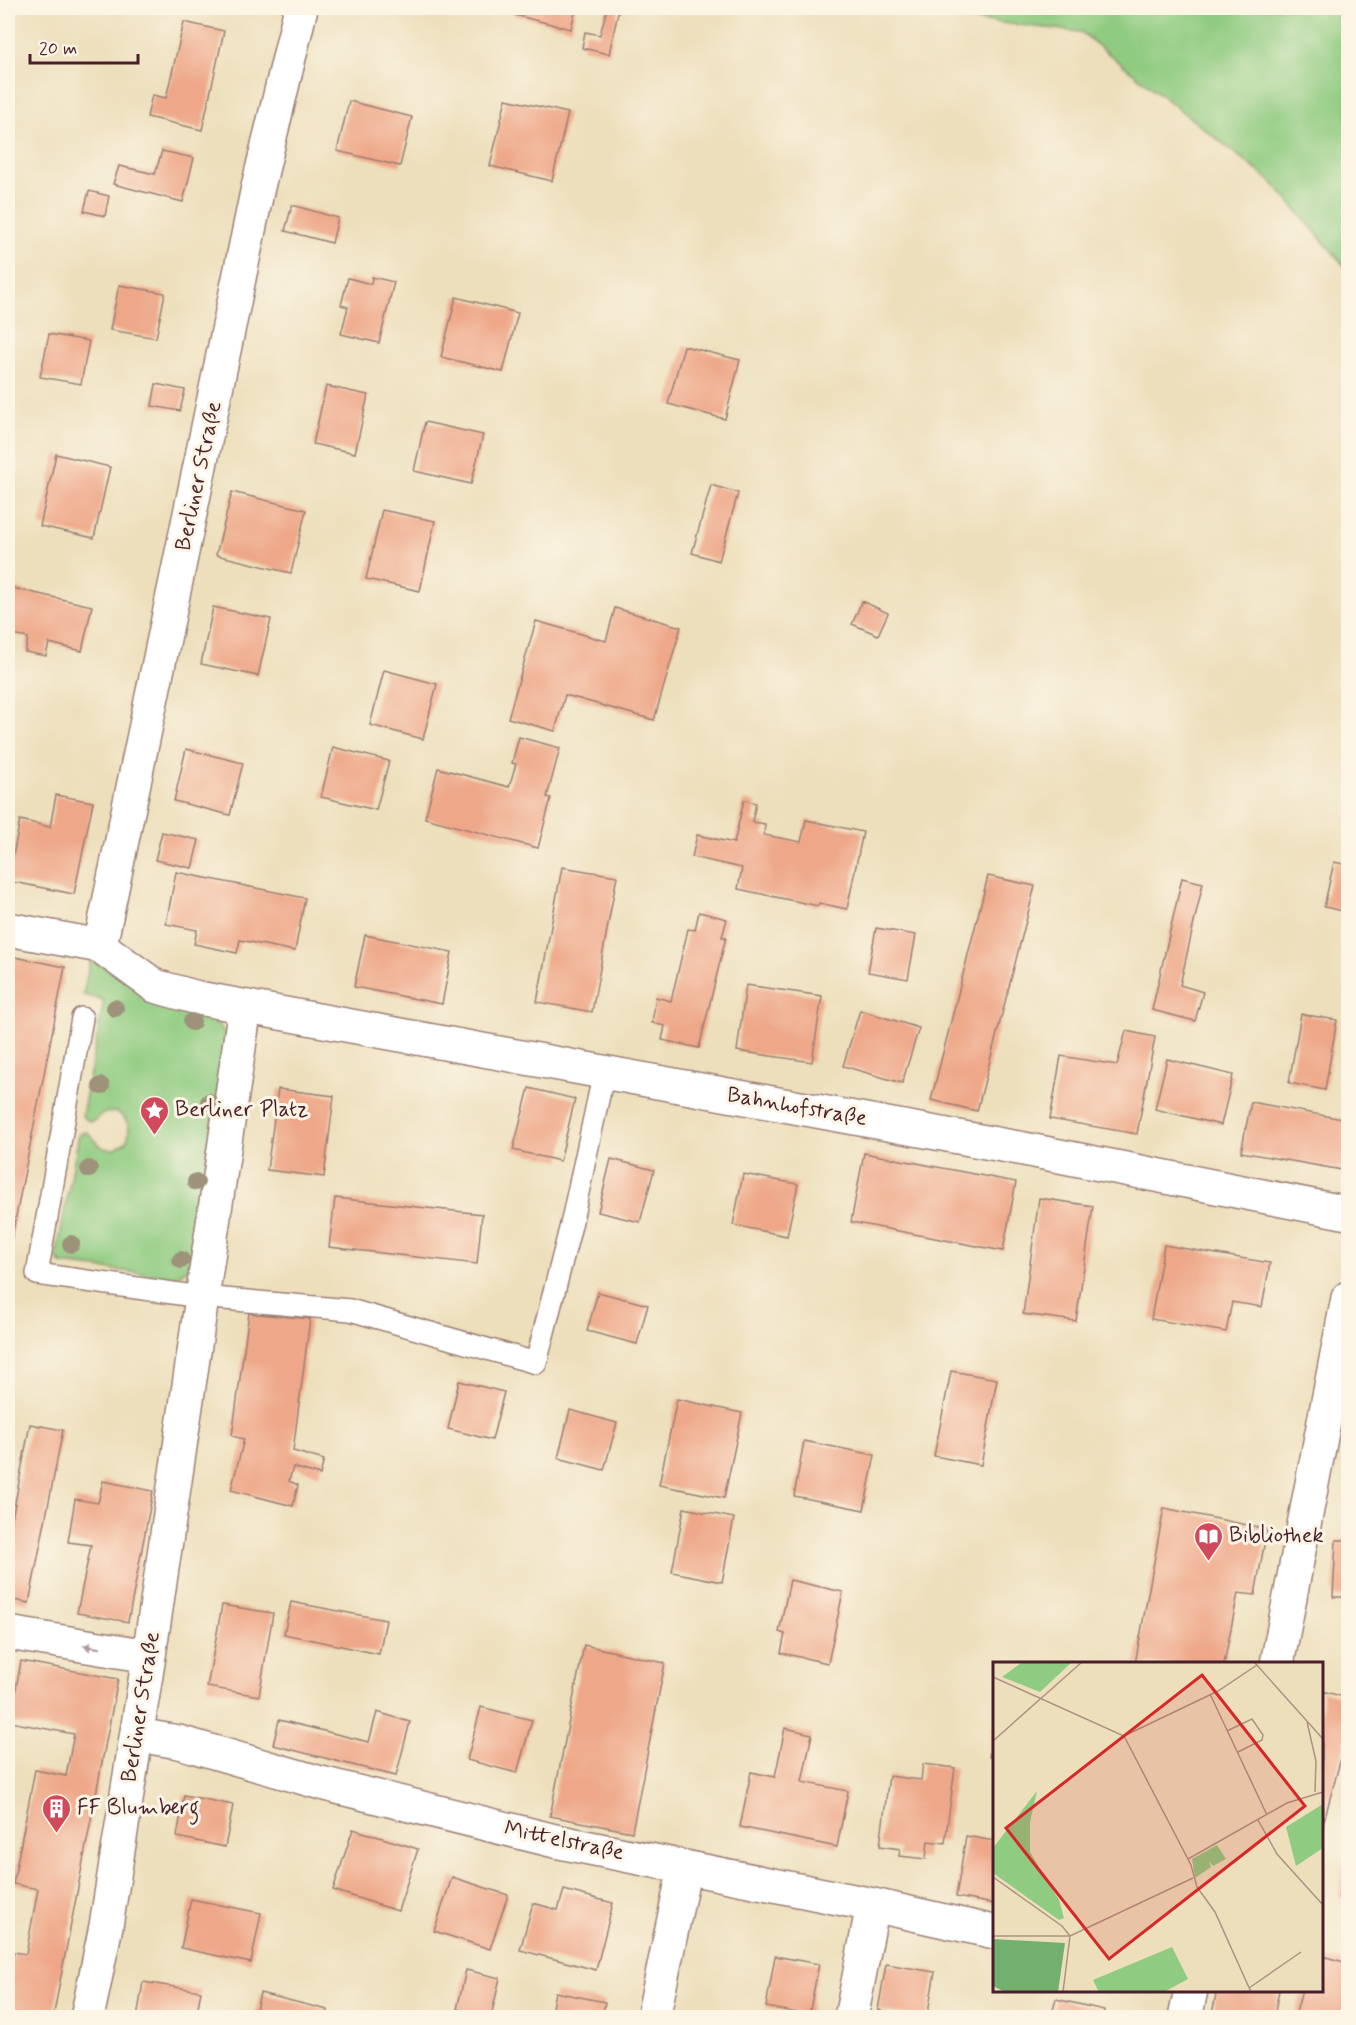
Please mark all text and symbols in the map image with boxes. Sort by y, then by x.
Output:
scale bar [30,27,138,65]
text: 20 m [39,37,77,61]
street label: Berliner Straße [169,398,229,553]
street label: Bahnhofstraße [725,1081,869,1133]
place icon: Berliner Platz [138,1094,170,1136]
place label: Berliner Platz [175,1096,308,1124]
library icon: Bibliothek [1192,1520,1224,1562]
place label: Bibliothek [1229,1522,1324,1550]
street label: Berliner Straße [115,1629,167,1784]
one-way arrow [82,1642,101,1651]
inset map [993,1662,1323,1992]
building icon: FF Blumberg [40,1792,72,1834]
place label: FF Blumberg [77,1794,199,1825]
street label: Mittelstraße [502,1815,627,1867]

